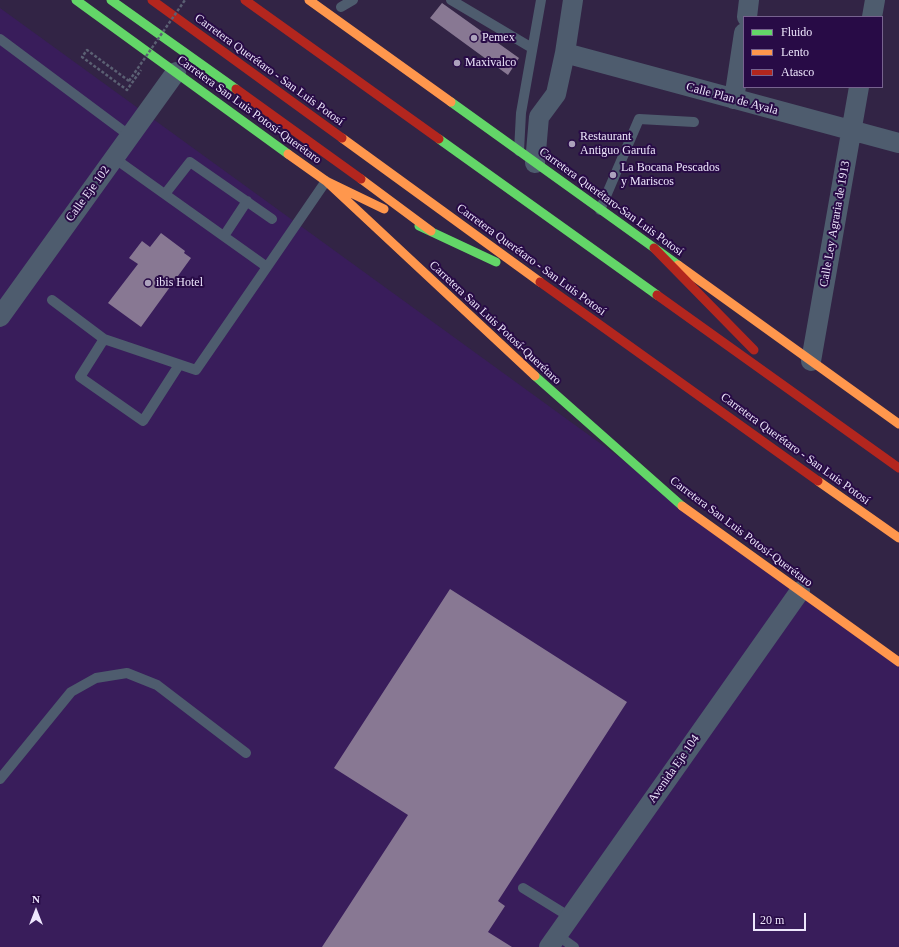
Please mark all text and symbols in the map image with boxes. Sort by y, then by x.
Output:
street label: Carretera Querétaro - San Luis Potosí [192,11,346,129]
legend [743,16,883,88]
text: Fluido [781,25,812,39]
place label: Pemex [482,31,515,45]
marker: Pemex [469,33,479,43]
text: Lento [781,45,809,59]
street label: Carretera San Luis Potosí-Querétaro [174,53,324,167]
place label: Maxivalco [465,56,516,70]
marker: Maxivalco [452,58,462,68]
text: Atasco [781,65,814,79]
street label: Calle Plan de Ayala [684,80,780,118]
place label: Restaurant Antiguo Garufa [580,130,656,158]
marker: Restaurant Antiguo Garufa [567,139,577,149]
street label: Carretera Querétaro-San Luis Potosí [536,145,686,259]
street label: Calle Ley Agraria de 1913 [817,160,853,288]
place label: La Bocana Pescados y Mariscos [621,161,720,189]
street label: Calle Eje 102 [63,163,113,225]
marker: La Bocana Pescados y Mariscos [608,170,618,180]
street label: Carretera Querétaro - San Luis Potosí [454,201,608,319]
street label: Carretera San Luis Potosí-Querétaro [426,258,564,388]
place label: ibis Hotel [156,276,203,290]
marker: ibis Hotel [143,278,153,288]
street label: Carretera Querétaro - San Luis Potosí [718,390,872,508]
street label: Carretera San Luis Potosí-Querétaro [667,474,815,590]
street label: Avenida Eje 104 [645,732,703,806]
north arrow [16,891,56,931]
text: N [32,893,40,905]
scale bar [755,905,808,931]
text: 20 m [760,913,784,927]

